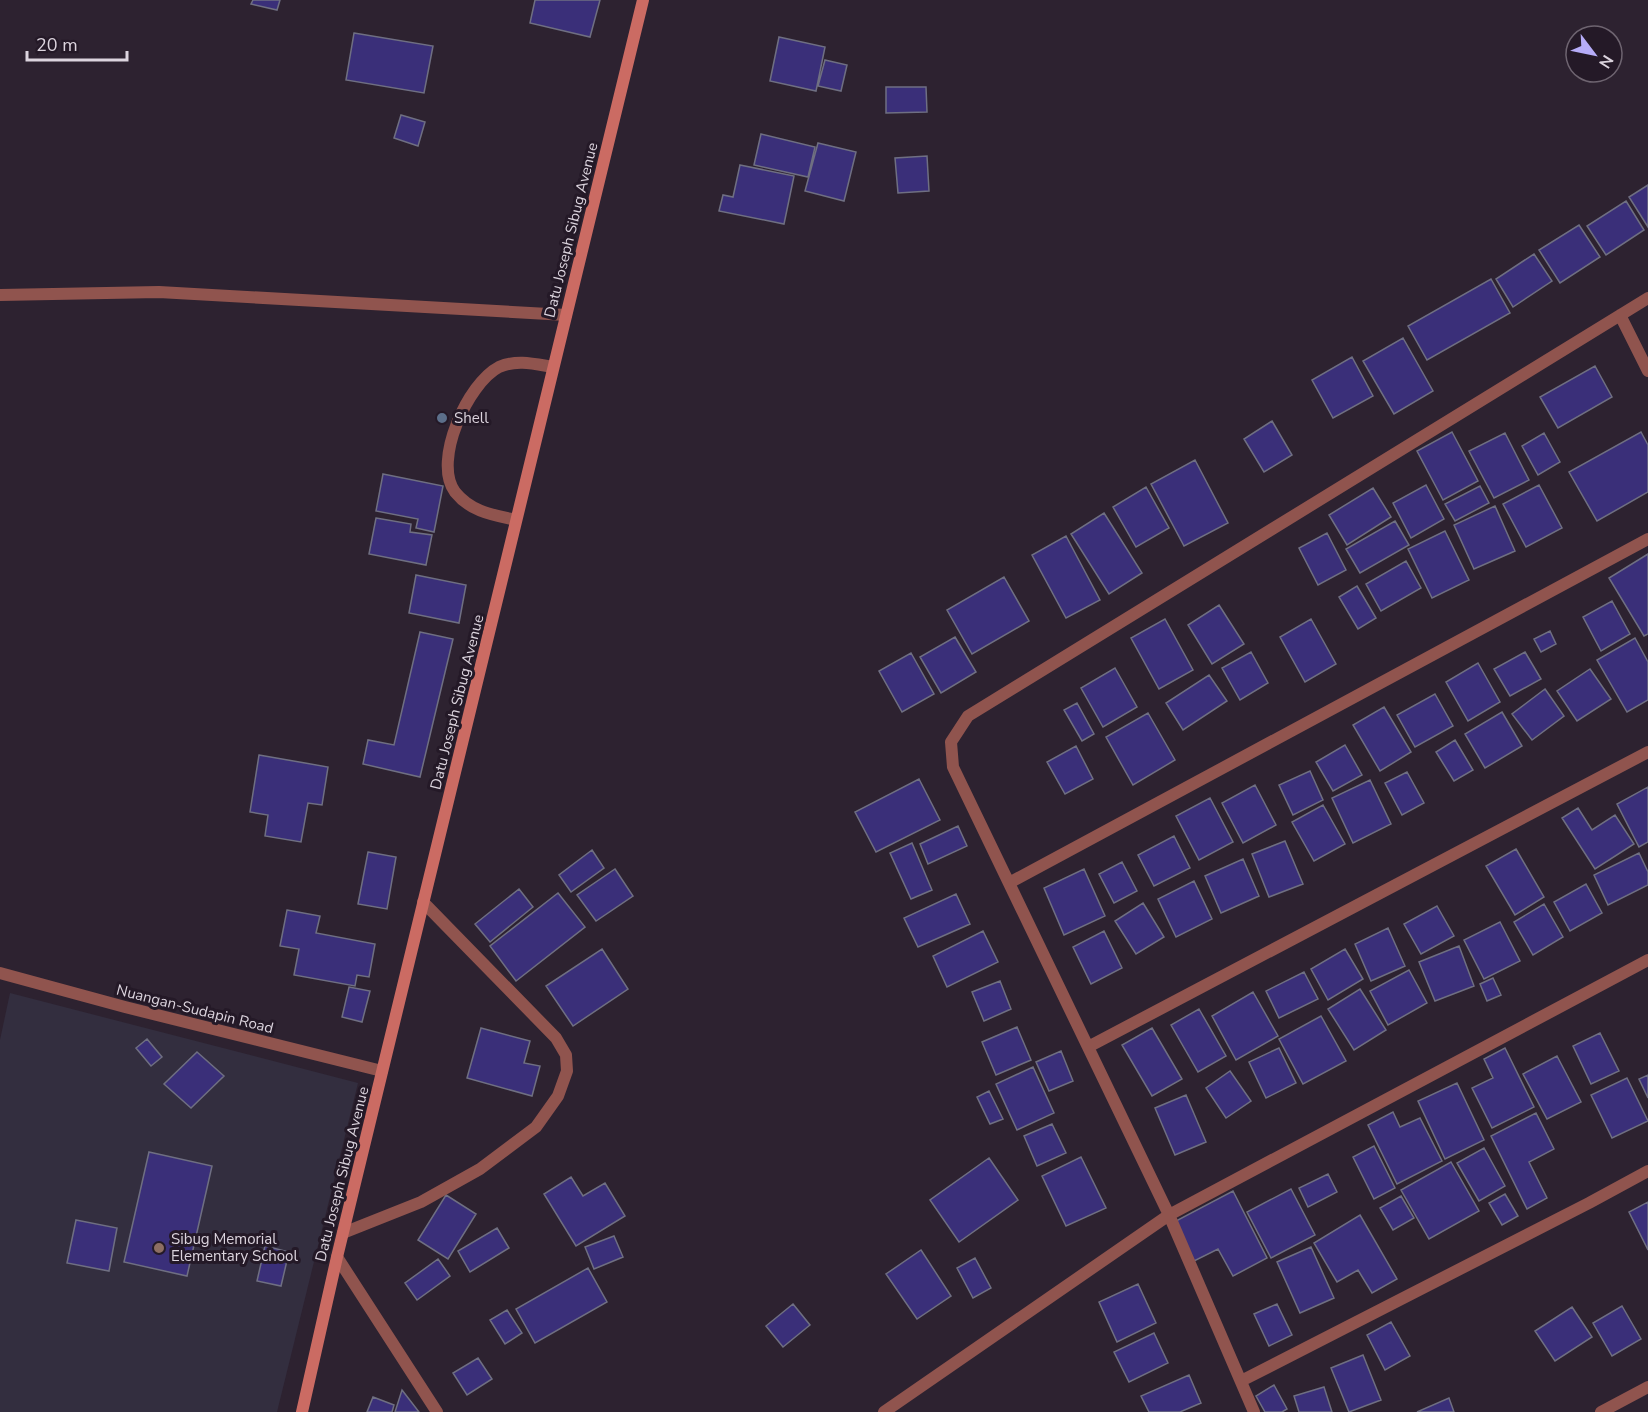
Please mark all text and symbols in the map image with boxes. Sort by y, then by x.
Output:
scale bar [27,24,128,62]
north arrow [1564,24,1624,84]
text: 20 m [36,33,78,57]
text: N [1593,51,1618,72]
street label: Datu Joseph Sibug Avenue [540,140,602,320]
place label: Shell [454,408,489,428]
marker: Shell [435,411,449,425]
street label: Datu Joseph Sibug Avenue [426,612,488,792]
street label: Nuangan-Sudapin Road [114,980,276,1038]
street label: Datu Joseph Sibug Avenue [311,1084,373,1264]
place label: Sibug Memorial Elementary School [171,1229,298,1266]
marker: Sibug Memorial Elementary School [152,1241,166,1255]

